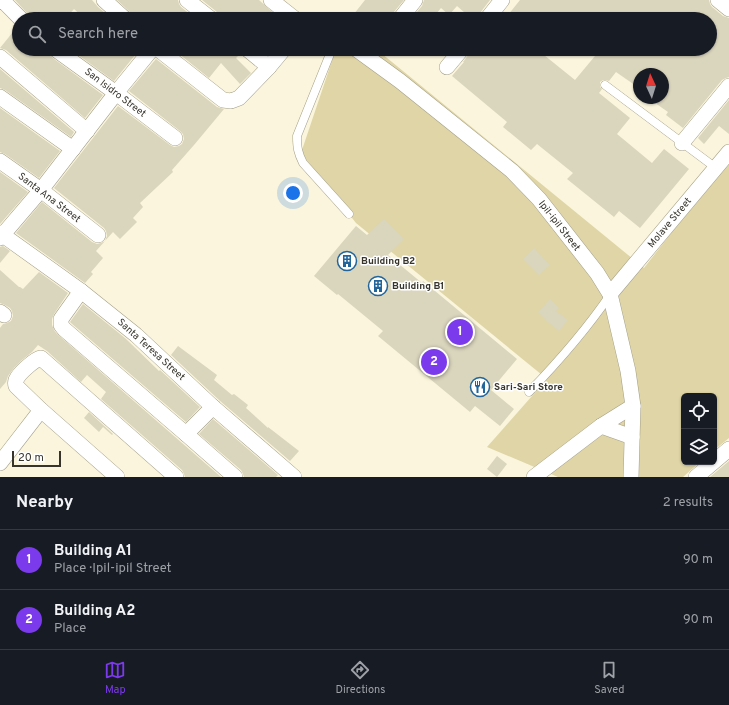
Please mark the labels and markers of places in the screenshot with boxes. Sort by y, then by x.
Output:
building icon: Building B2 [336,250,358,272]
place label: Building B2 [361,255,415,268]
building icon: Building B1 [367,275,389,297]
place label: Building B1 [392,280,444,293]
pin: 1 [447,317,473,347]
pin: 2 [421,347,447,377]
restaurant icon: Sari-Sari Store [469,376,491,398]
place label: Sari-Sari Store [494,381,563,394]

